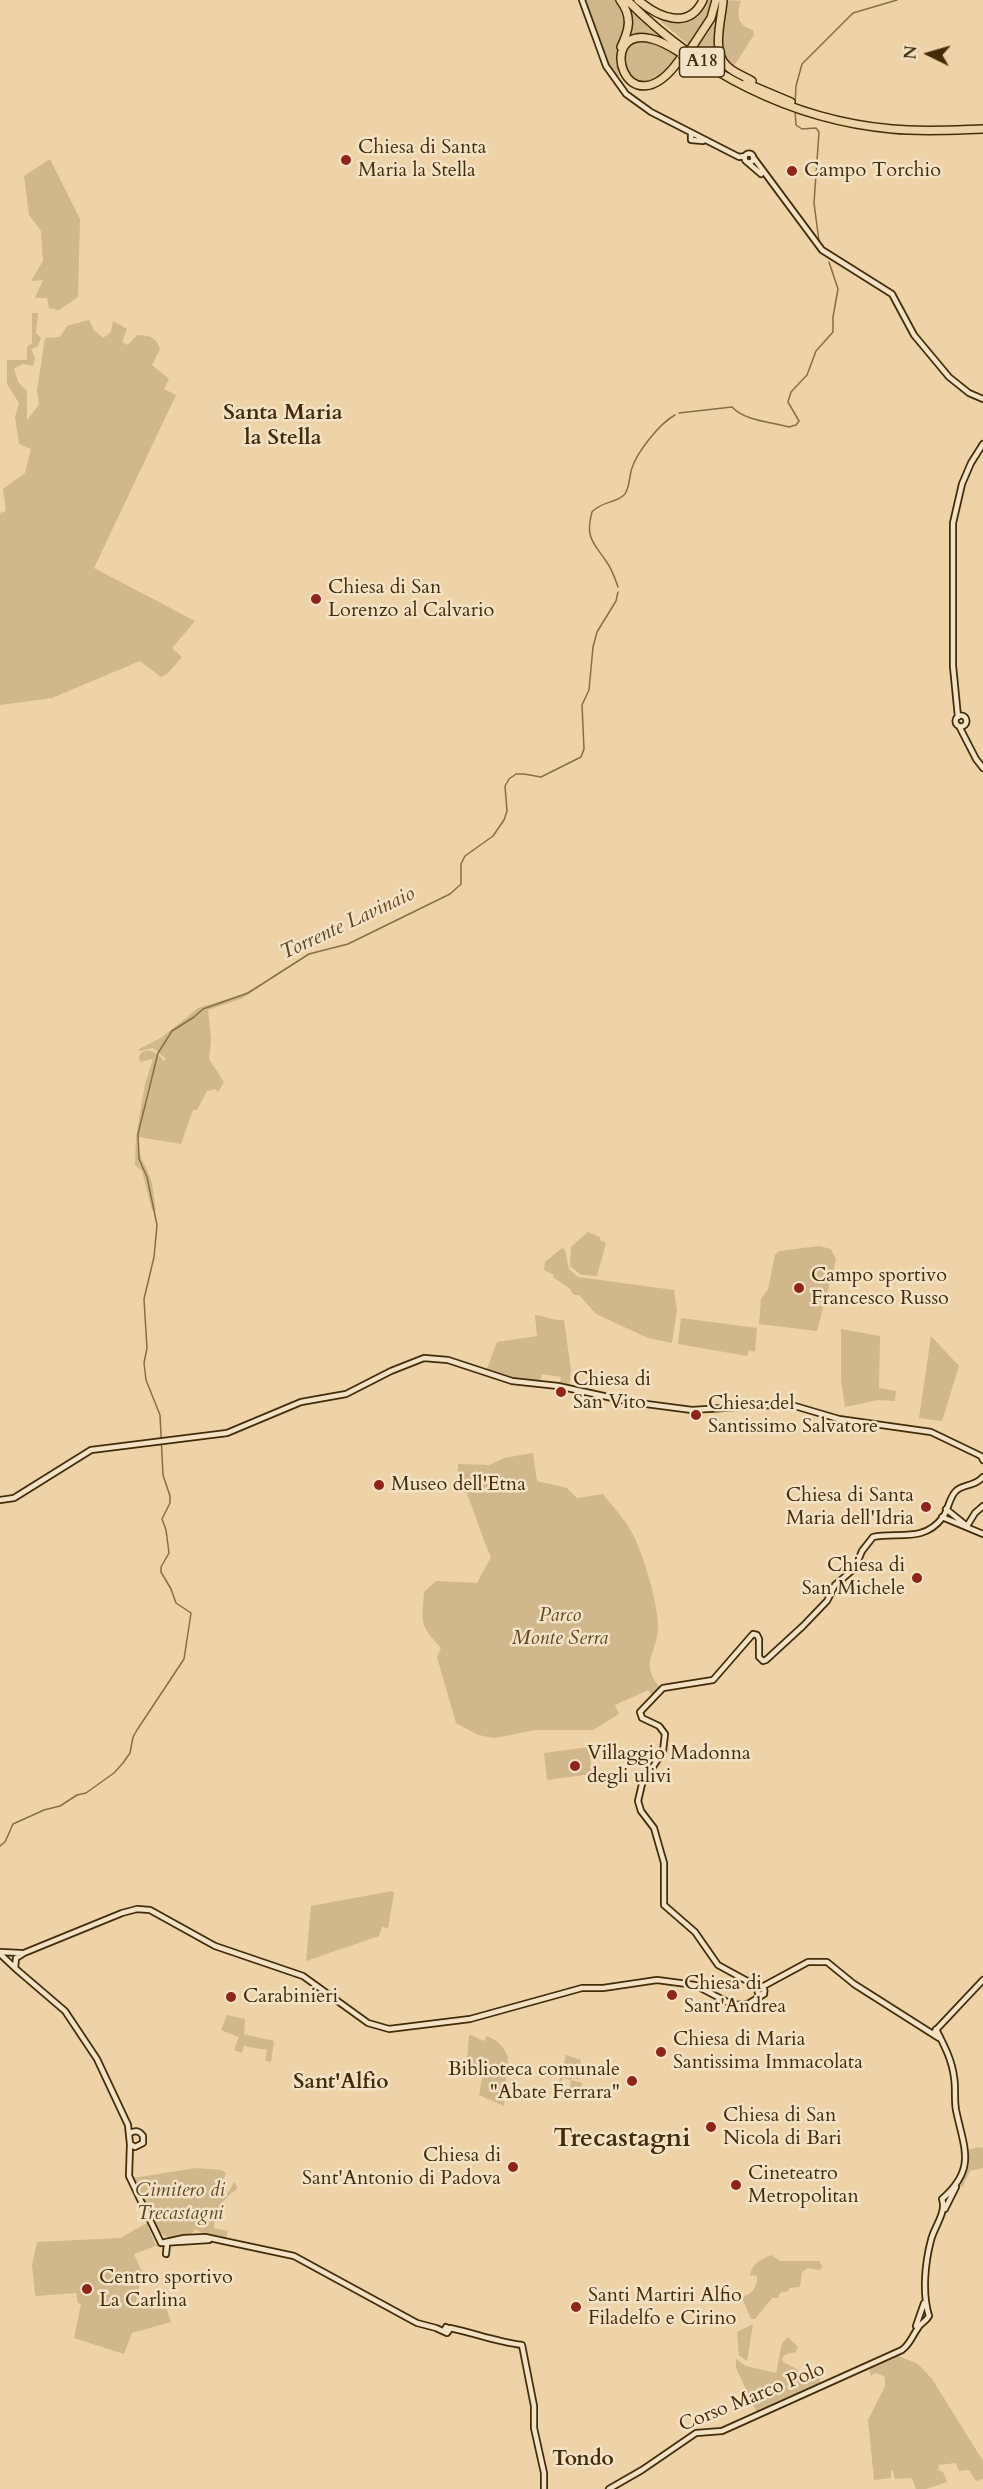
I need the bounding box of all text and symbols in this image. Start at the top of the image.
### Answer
north arrow [899,24,959,84]
text: N [900,45,923,60]
road number: A18 [680,47,724,77]
place label: Chiesa di Santa Maria la Stella [358,136,486,183]
marker: Chiesa di Santa Maria la Stella [339,153,353,167]
place label: Campo Torchio [804,159,941,183]
marker: Campo Torchio [785,164,799,178]
district label: Santa Maria la Stella [223,401,343,452]
place label: Chiesa di San Lorenzo al Calvario [328,576,494,623]
marker: Chiesa di San Lorenzo al Calvario [309,592,323,606]
water label: Torrente Lavinaio [277,882,419,966]
place label: Campo sportivo Francesco Russo [811,1264,949,1311]
marker: Campo sportivo Francesco Russo [792,1281,806,1295]
place label: Chiesa di San Vito [573,1368,651,1415]
marker: Chiesa di San Vito [554,1385,568,1399]
place label: Chiesa del Santissimo Salvatore [708,1392,878,1439]
marker: Chiesa del Santissimo Salvatore [689,1408,703,1422]
place label: Museo dell'Etna [391,1473,526,1497]
marker: Museo dell'Etna [372,1478,386,1492]
place label: Chiesa di Santa Maria dell'Idria [786,1484,914,1531]
marker: Chiesa di Santa Maria dell'Idria [919,1500,933,1514]
place label: Chiesa di San Michele [802,1554,905,1601]
marker: Chiesa di San Michele [910,1571,924,1585]
park label: Parco Monte Serra [512,1604,608,1651]
place label: Villaggio Madonna degli ulivi [587,1742,751,1789]
marker: Villaggio Madonna degli ulivi [568,1759,582,1773]
place label: Chiesa di Sant'Andrea [684,1972,786,2019]
place label: Carabinieri [243,1985,338,2009]
marker: Chiesa di Sant'Andrea [665,1988,679,2002]
marker: Carabinieri [224,1990,238,2004]
place label: Chiesa di Maria Santissima Immacolata [673,2028,863,2075]
marker: Chiesa di Maria Santissima Immacolata [654,2045,668,2059]
place label: Biblioteca comunale "Abate Ferrara" [448,2058,620,2105]
district label: Sant'Alfio [293,2070,389,2096]
marker: Biblioteca comunale "Abate Ferrara" [625,2074,639,2088]
place label: Chiesa di San Nicola di Bari [723,2104,842,2151]
marker: Chiesa di San Nicola di Bari [704,2120,718,2134]
district label: Trecastagni [553,2124,691,2156]
place label: Chiesa di Sant'Antonio di Padova [302,2144,501,2191]
marker: Chiesa di Sant'Antonio di Padova [506,2160,520,2174]
place label: Cineteatro Metropolitan [748,2162,859,2209]
marker: Cineteatro Metropolitan [729,2178,743,2192]
park label: Cimitero di Trecastagni [135,2179,225,2226]
place label: Centro sportivo La Carlina [99,2266,233,2313]
marker: Centro sportivo La Carlina [80,2282,94,2296]
place label: Santi Martiri Alfio Filadelfo e Cirino [588,2284,742,2331]
marker: Santi Martiri Alfio Filadelfo e Cirino [569,2300,583,2314]
street label: Corso Marco Polo [676,2358,828,2438]
district label: Tondo [552,2447,614,2473]

